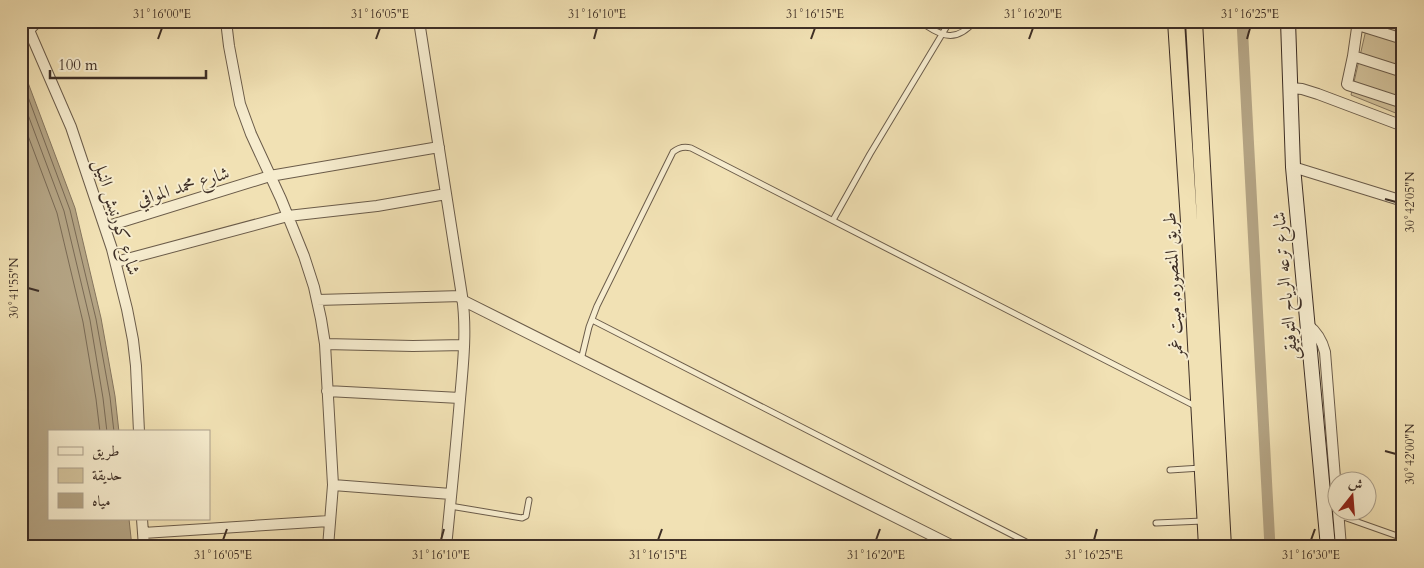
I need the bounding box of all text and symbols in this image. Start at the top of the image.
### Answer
text: 31°16'00"E [133,6,191,22]
text: 31°16'05"E [351,6,409,22]
text: 31°16'10"E [568,6,626,22]
text: 31°16'15"E [786,6,844,22]
text: 31°16'20"E [1004,6,1062,22]
text: 31°16'25"E [1221,6,1279,22]
scale bar [50,48,206,80]
text: 100 m [58,55,98,75]
street label: شارع كورنيش النيل [85,156,146,279]
street label: شارع محمد الموافي [134,161,233,214]
text: 30°42'05"N [1402,171,1418,232]
street label: شارع ترعه الرياح التوفيقى [1267,210,1307,361]
street label: طريق المنصوره, ميت غمر [1157,211,1190,360]
text: 30°41'55"N [6,257,22,318]
text: 30°42'00"N [1402,423,1418,484]
legend [48,430,210,520]
text: طريق [92,441,119,461]
text: حديقة [92,465,122,485]
north arrow [1326,470,1376,520]
text: ش [1346,473,1365,495]
text: مياه [92,491,110,511]
text: 31°16'05"E [194,547,252,563]
text: 31°16'10"E [412,547,470,563]
text: 31°16'15"E [629,547,687,563]
text: 31°16'20"E [847,547,905,563]
text: 31°16'25"E [1065,547,1123,563]
text: 31°16'30"E [1282,547,1340,563]

